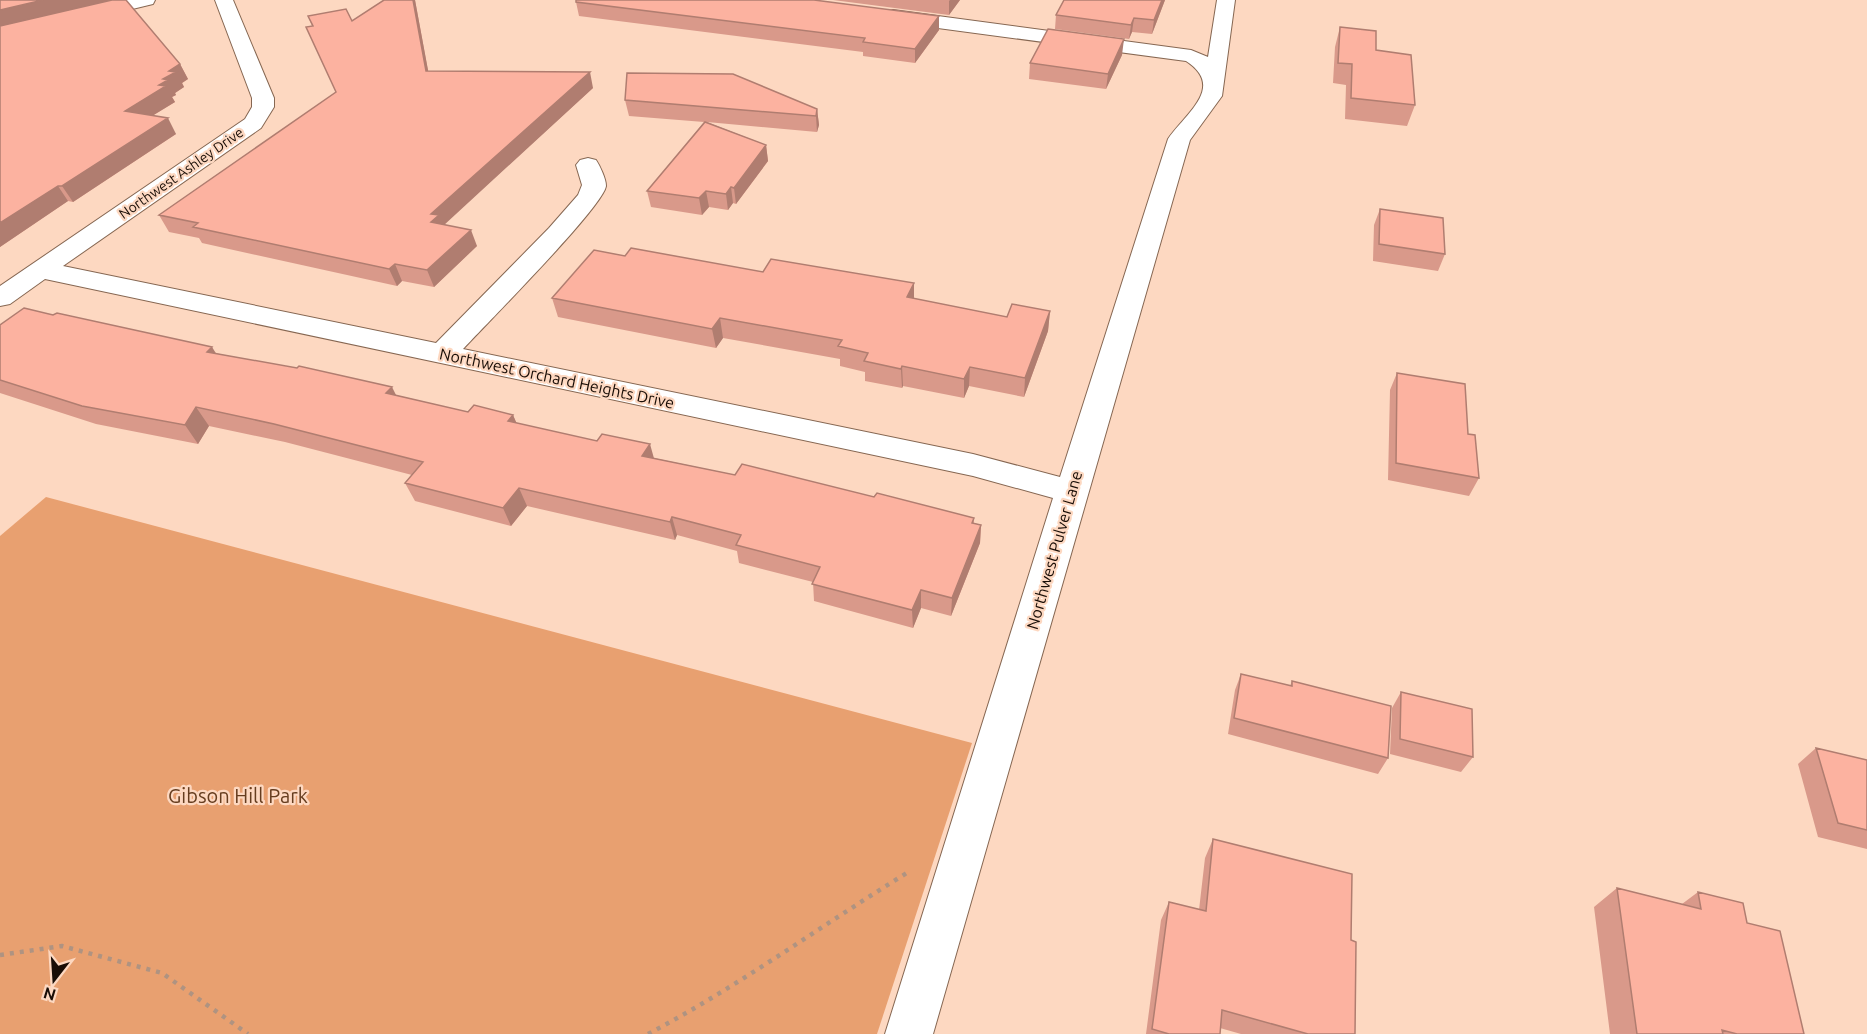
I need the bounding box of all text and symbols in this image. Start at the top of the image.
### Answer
street label: Northwest Ashley Drive [116,124,246,222]
street label: Northwest Orchard Heights Drive [438,344,676,412]
street label: Northwest Pulver Lane [1023,469,1085,631]
park label: Gibson Hill Park [168,784,308,807]
north arrow [24,950,84,1010]
text: N [41,984,58,1005]

